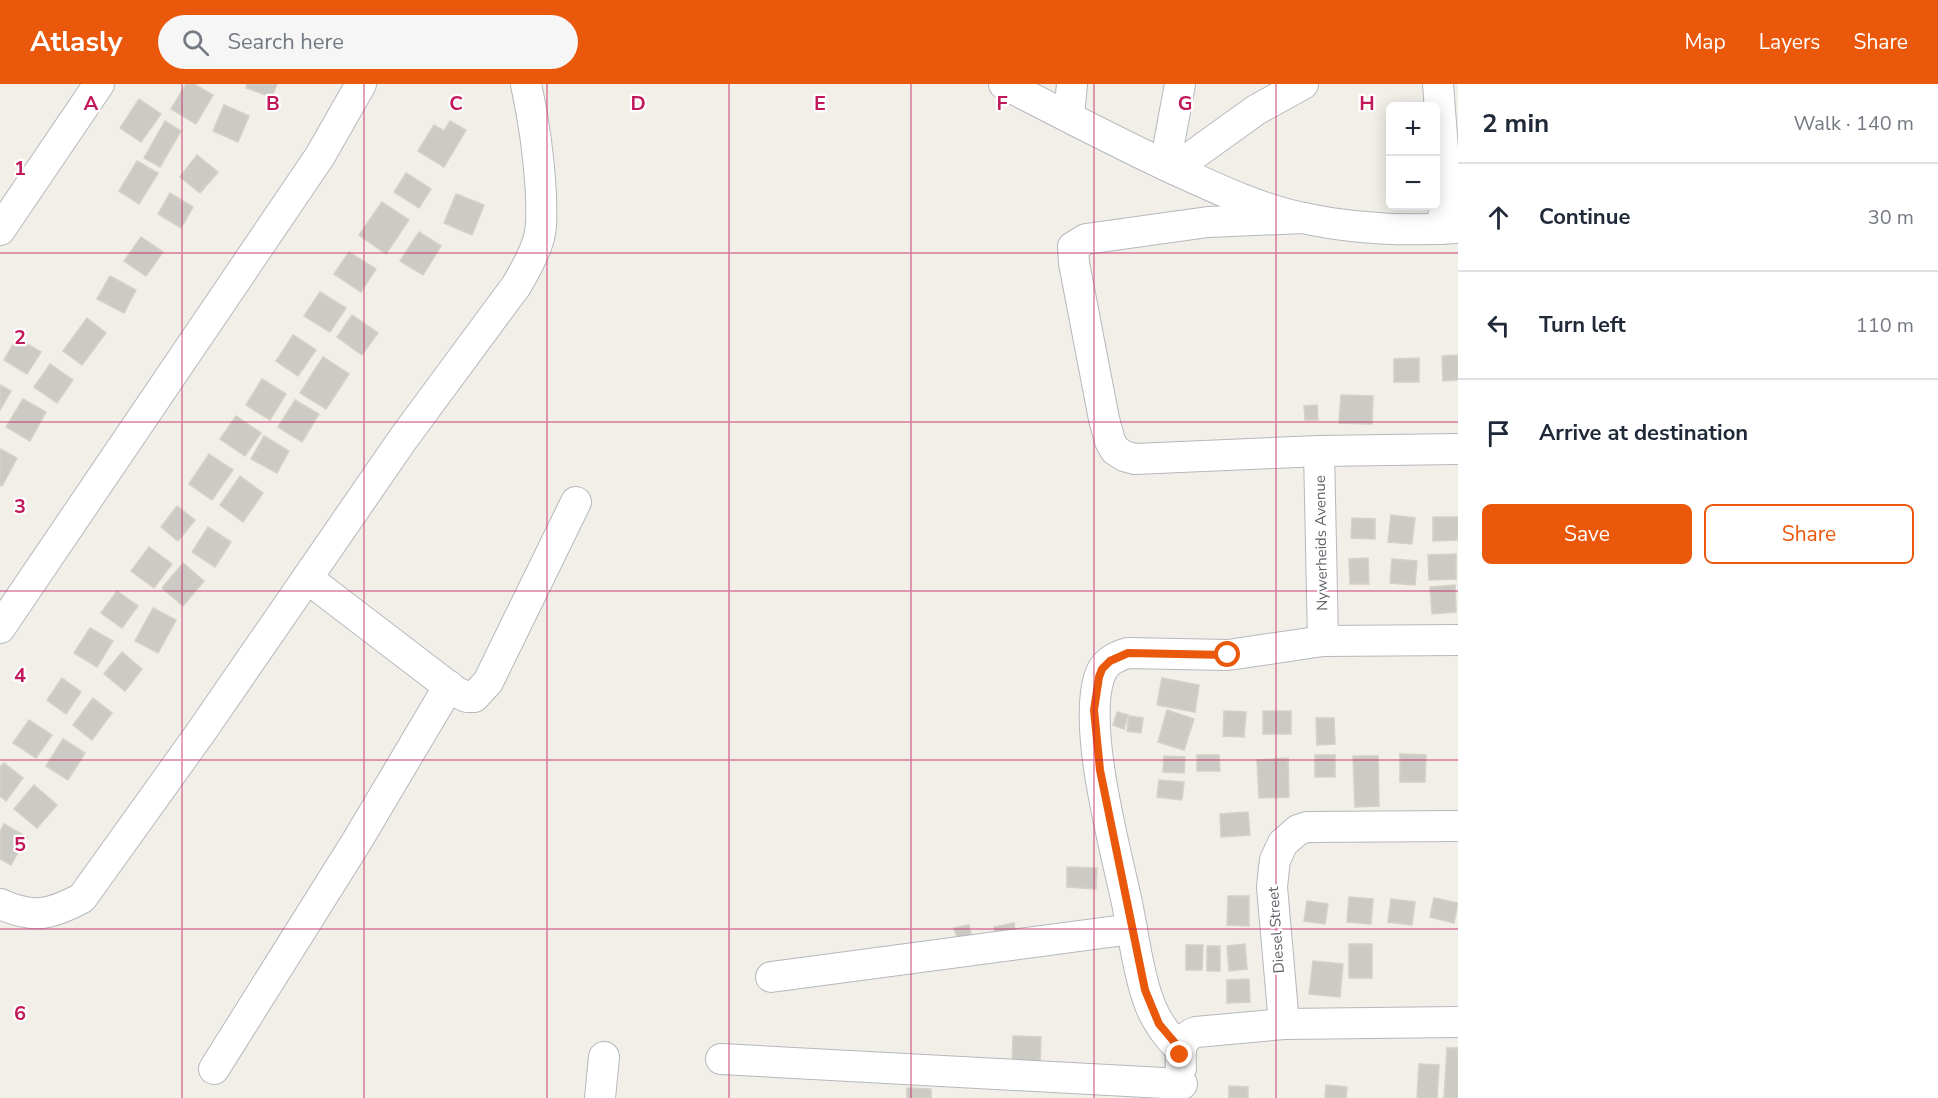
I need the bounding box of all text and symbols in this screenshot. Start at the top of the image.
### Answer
search box [158,15,578,69]
text: Atlasly [30,23,122,61]
icon: search [179,26,212,59]
text: Search here [227,27,344,57]
text: Map [1684,28,1726,56]
text: Layers [1759,28,1820,56]
text: Share [1853,28,1908,56]
text: A [84,90,99,117]
text: B [266,90,280,117]
text: C [449,90,463,117]
text: D [630,90,646,117]
text: E [814,90,826,117]
text: F [996,90,1008,117]
text: G [1178,90,1192,117]
text: H [1359,90,1375,117]
map controls [1386,102,1440,210]
button: + [1386,102,1440,156]
text: 2 min [1482,106,1549,141]
text: Walk · 140 m [1794,110,1914,137]
text: 1 [14,155,26,182]
button: − [1386,156,1440,210]
icon: ahead [1482,201,1515,234]
text: Continue [1539,202,1630,232]
text: 30 m [1868,204,1914,231]
icon: left [1482,309,1515,342]
text: Turn left [1539,310,1626,340]
text: 110 m [1856,312,1914,339]
text: 2 [14,324,26,351]
icon: arrive [1482,417,1515,450]
text: Arrive at destination [1539,418,1748,448]
street label: Nywerheids Avenue [1310,475,1332,611]
text: 3 [14,493,26,520]
button: Save [1482,504,1692,564]
button: Share [1704,504,1914,564]
route start [1214,641,1240,667]
text: 4 [14,662,26,689]
text: 5 [14,831,26,858]
street label: Diesel Street [1263,885,1289,974]
text: 6 [14,1000,26,1027]
route end [1166,1041,1192,1067]

